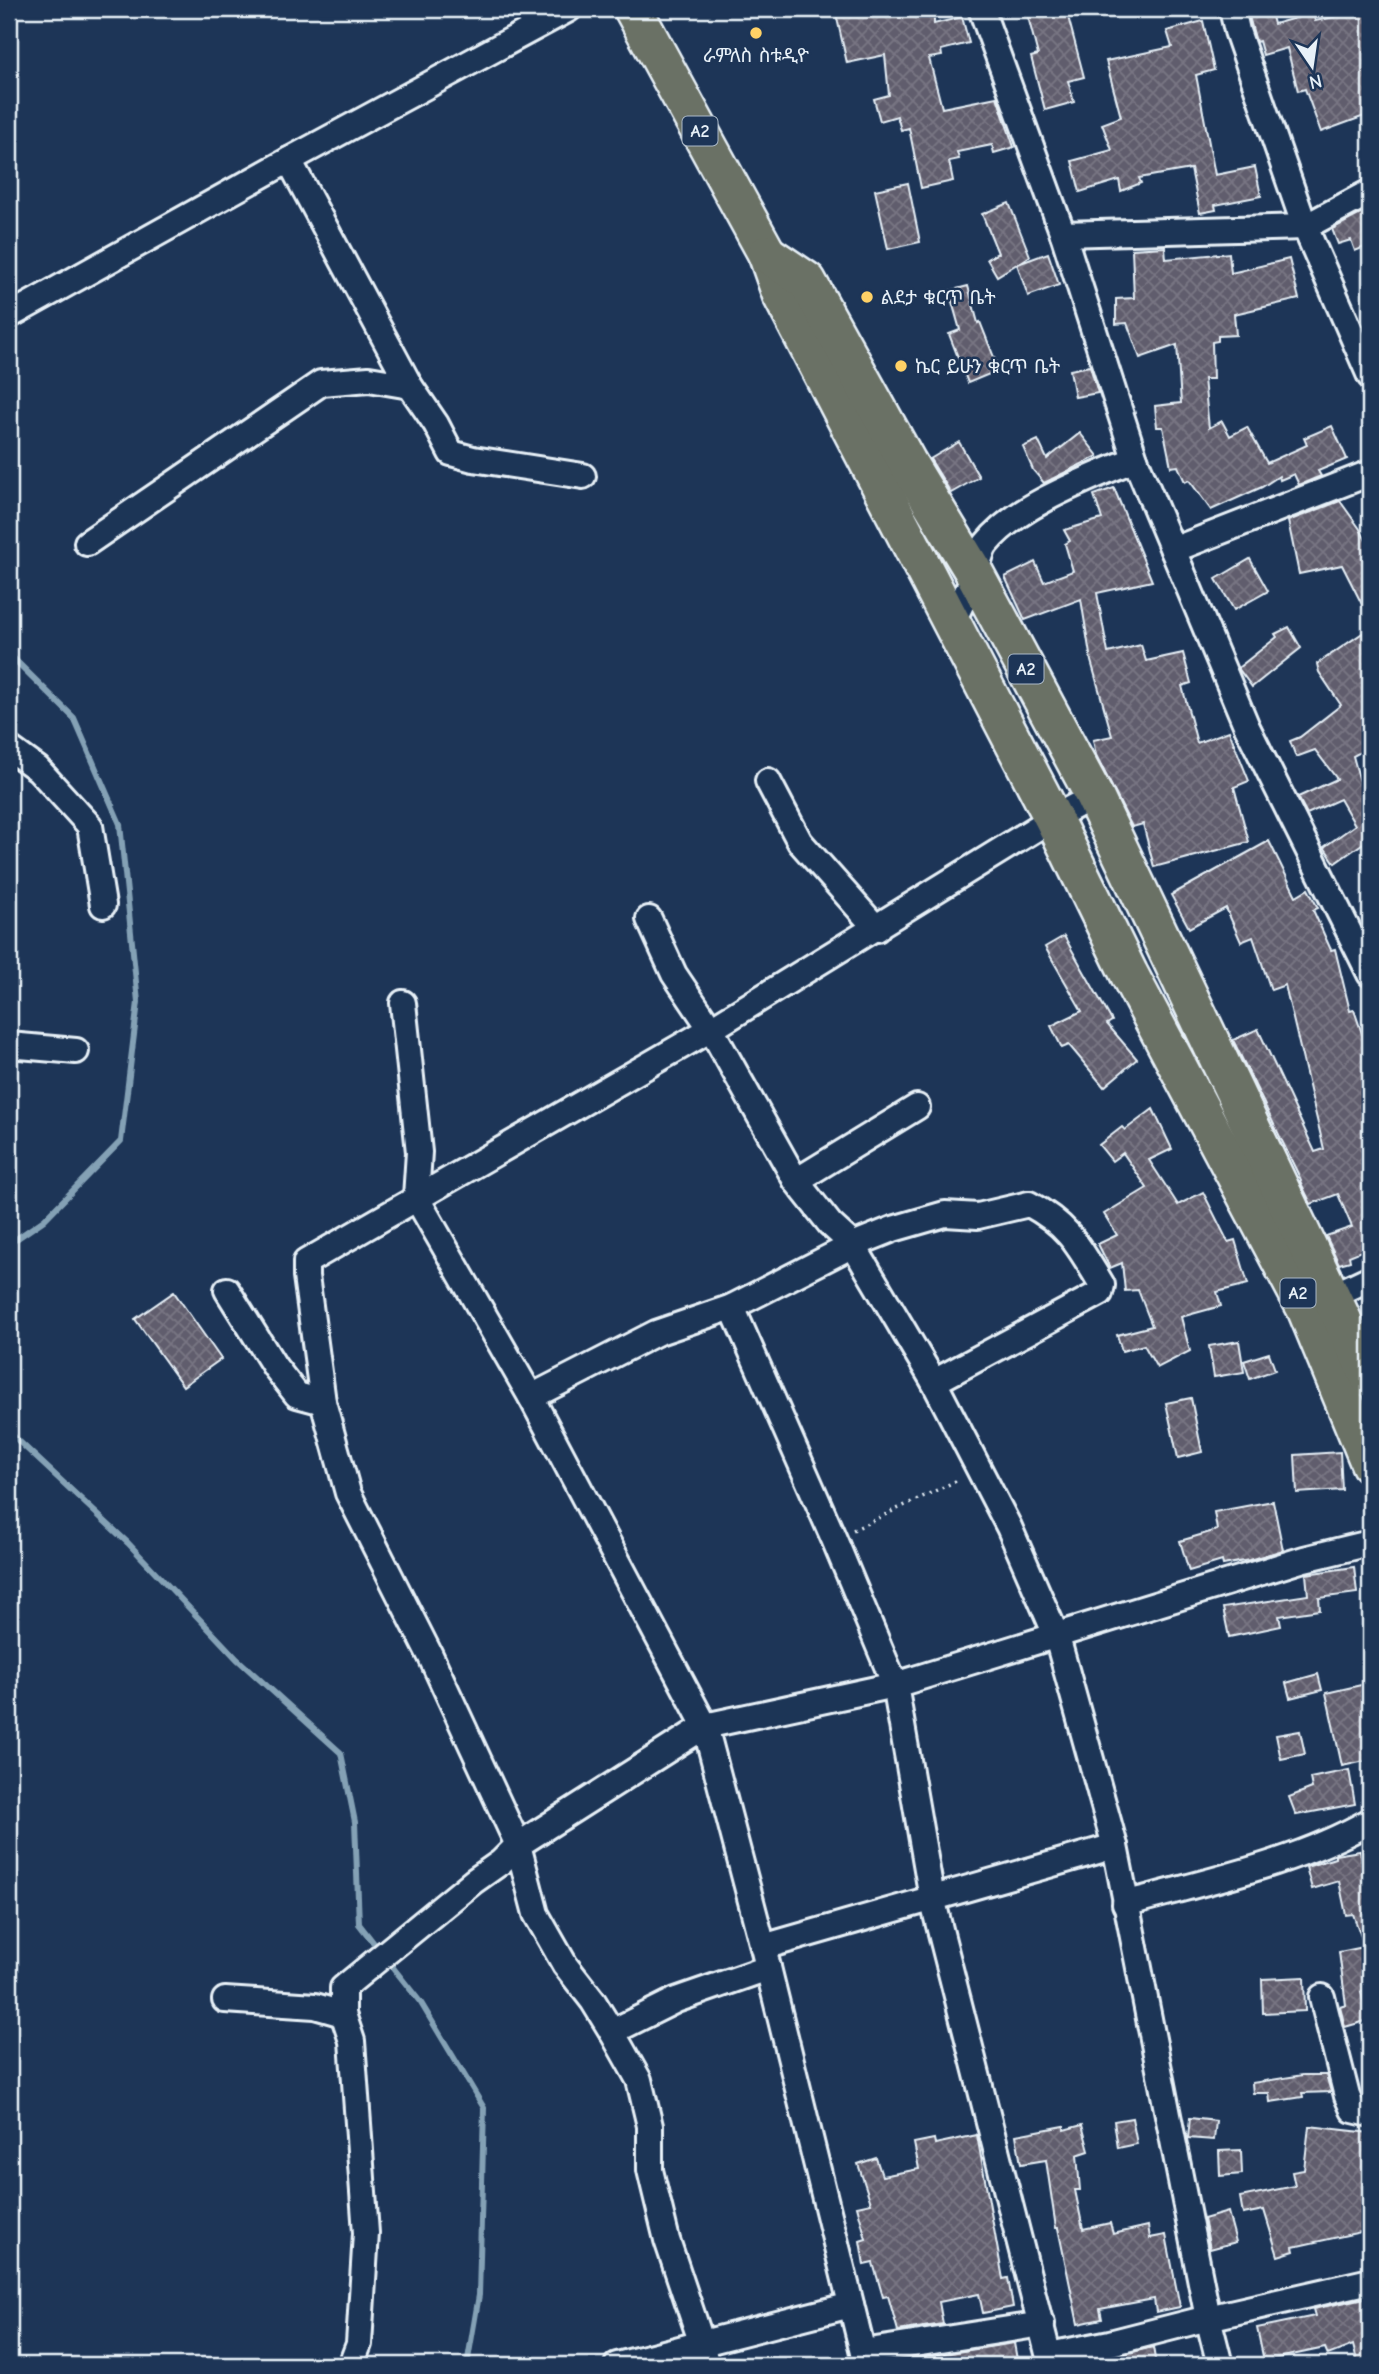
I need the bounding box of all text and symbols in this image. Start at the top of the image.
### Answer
marker: ራምለስ ስቱዲዮ [748,25,764,41]
north arrow [1278,32,1348,102]
place label: ራምለስ ስቱዲዮ [703,45,809,67]
text: N [1307,69,1324,94]
road number: A2 [682,116,718,146]
place label: ልደታ ቁርጥ ቤት [881,287,996,309]
marker: ልደታ ቁርጥ ቤት [859,289,875,305]
place label: ኬር ይሁን ቁርጥ ቤት [915,356,1061,378]
marker: ኬር ይሁን ቁርጥ ቤት [893,358,909,374]
road number: A2 [1009,654,1044,684]
road number: A2 [1280,1278,1316,1308]

